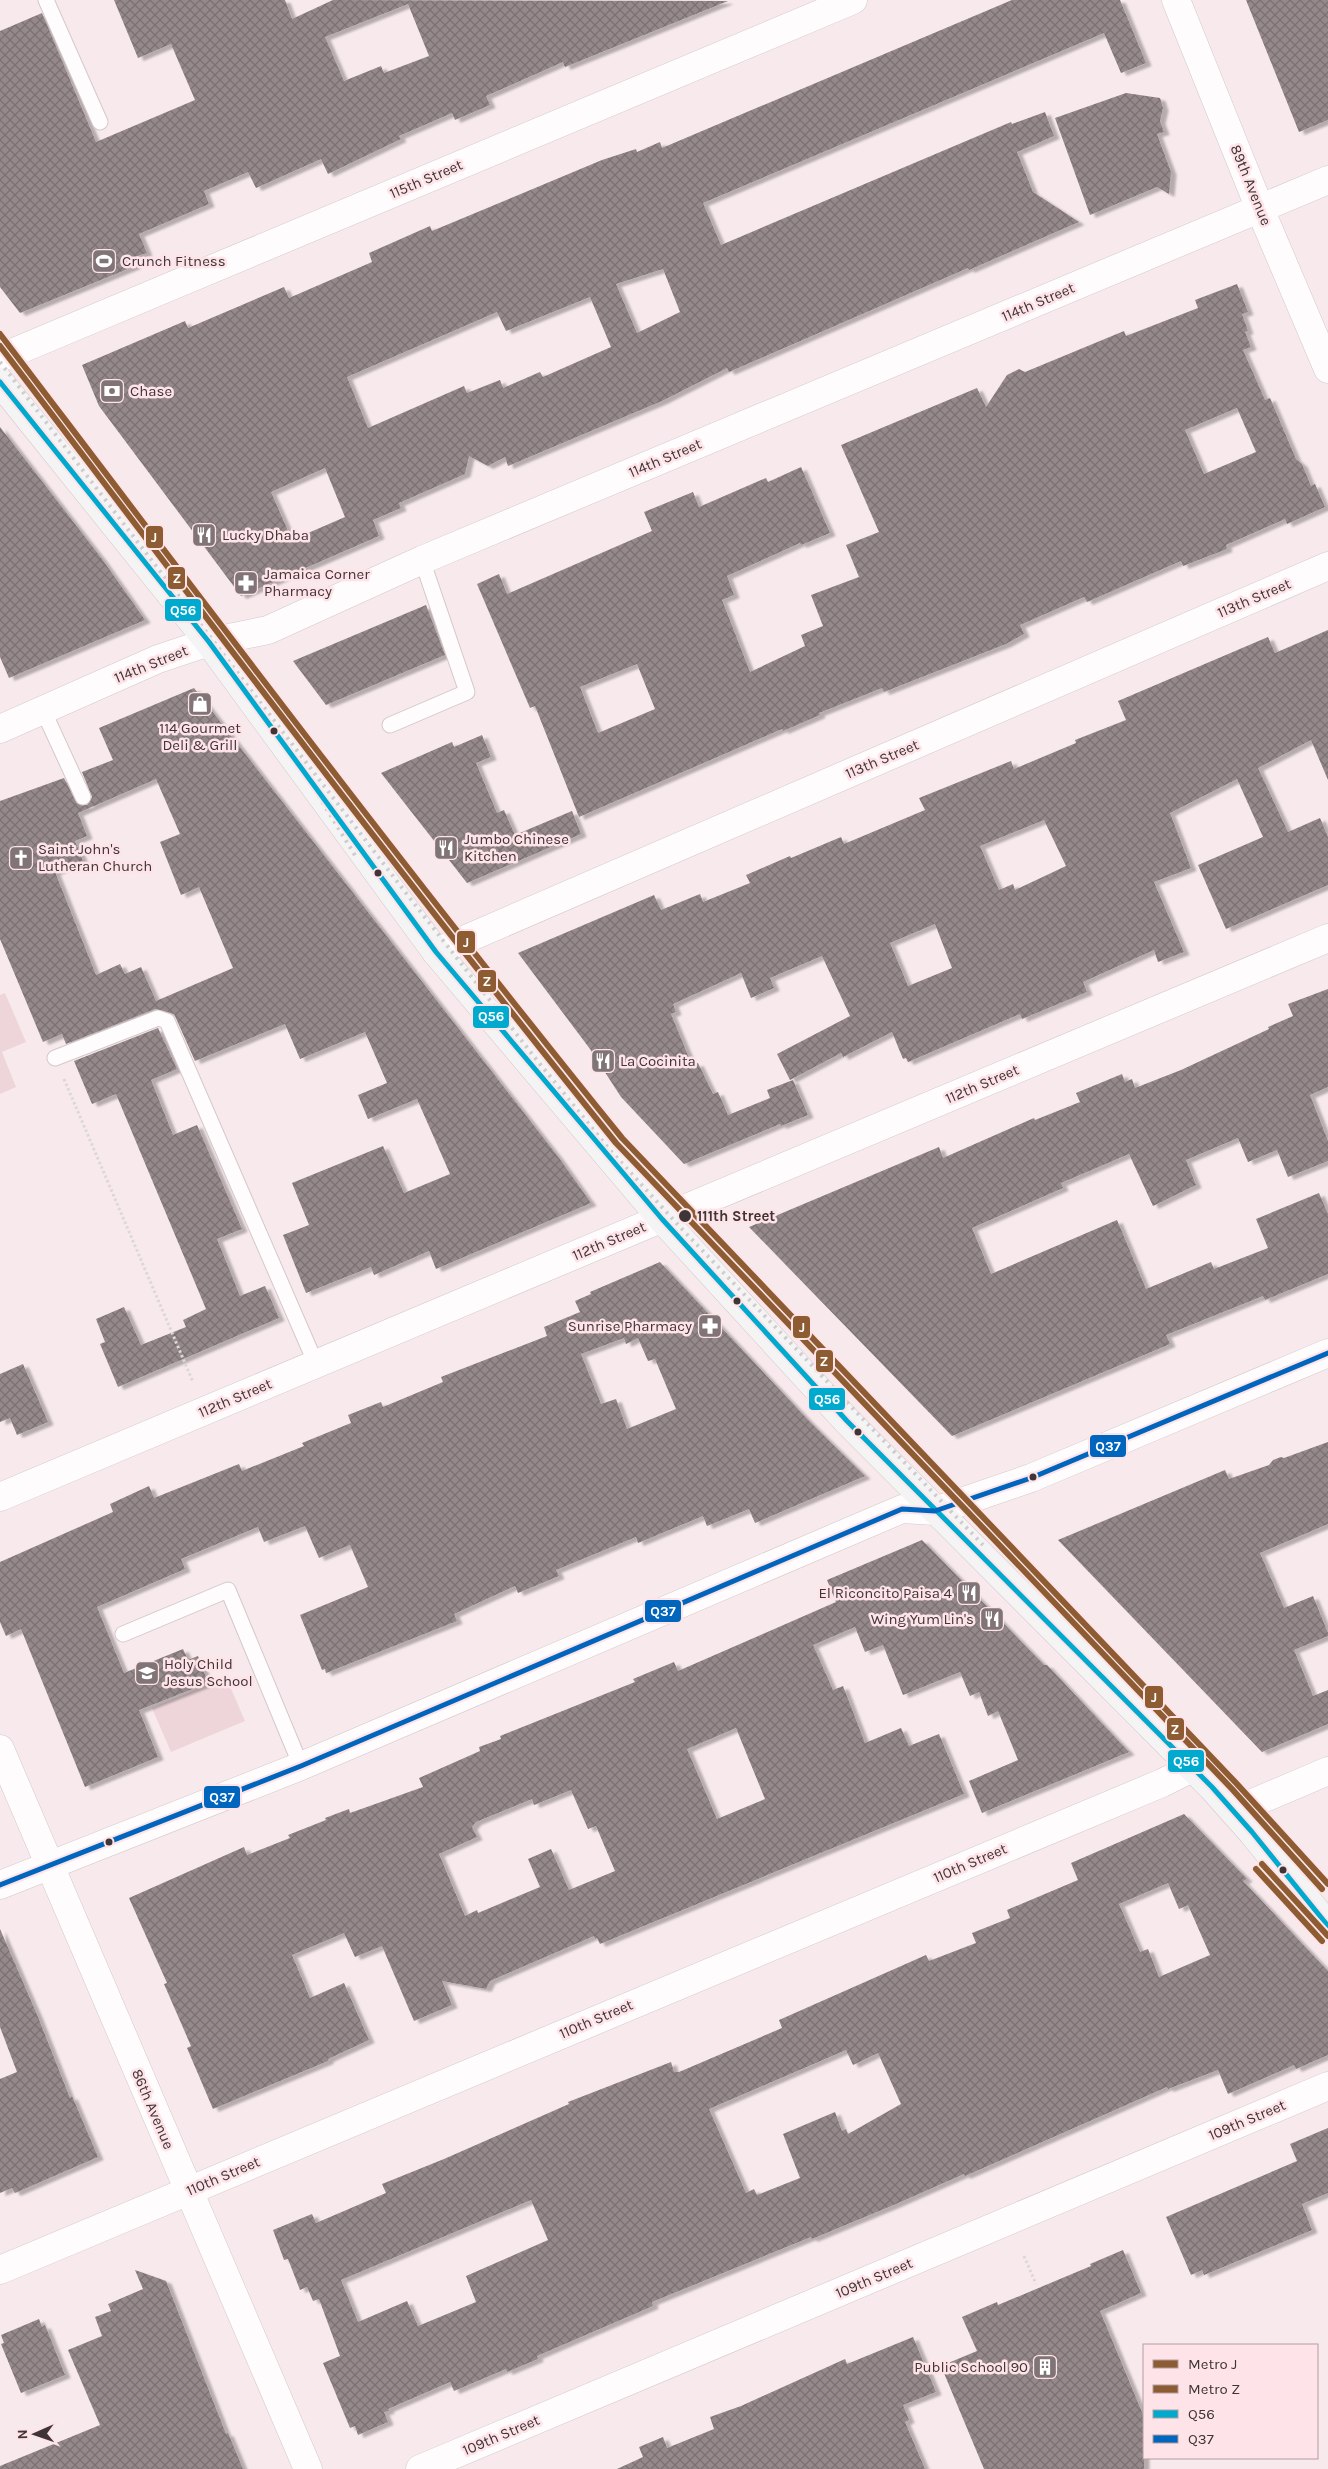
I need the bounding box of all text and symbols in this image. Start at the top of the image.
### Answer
street label: 89th Avenue [1227,142,1275,228]
street label: 115th Street [387,155,466,202]
sports icon: Crunch Fitness [91,248,117,274]
place label: Crunch Fitness [122,252,226,270]
street label: 114th Street [999,278,1078,325]
bank icon: Chase [99,378,125,404]
place label: Chase [130,382,172,400]
street label: 114th Street [626,434,705,481]
restaurant icon: Lucky Dhaba [191,522,217,548]
line badge: J [145,525,164,549]
place label: Lucky Dhaba [222,526,309,544]
text: J [151,529,157,546]
place label: Jamaica Corner Pharmacy [264,565,370,600]
line badge: Z [167,566,186,590]
text: Z [173,570,181,587]
pharmacy icon: Jamaica Corner Pharmacy [233,570,259,596]
street label: 113th Street [1214,574,1294,622]
line badge: Q56 [164,598,202,622]
text: Q56 [170,602,196,619]
street label: 114th Street [112,641,191,687]
shop icon: 114 Gourmet Deli & Grill [187,691,213,717]
place label: 114 Gourmet Deli & Grill [159,719,241,754]
unlabelled marker [269,726,279,736]
street label: 113th Street [842,735,922,783]
place label: Jumbo Chinese Kitchen [464,830,569,865]
restaurant icon: Jumbo Chinese Kitchen [433,835,459,861]
place label: Saint John's Lutheran Church [38,840,152,875]
church icon: Saint John's Lutheran Church [8,845,34,871]
unlabelled marker [373,868,383,878]
line badge: J [456,930,476,954]
text: J [463,934,469,951]
line badge: Z [477,969,497,993]
text: Z [483,973,491,990]
line badge: Q56 [472,1005,510,1029]
text: Q56 [478,1008,504,1025]
restaurant icon: La Cocinita [590,1048,616,1074]
place label: La Cocinita [620,1052,696,1070]
street label: 112th Street [943,1060,1022,1108]
place label: 111th Street [697,1207,775,1225]
marker: 111th Street [677,1208,693,1224]
street label: 112th Street [570,1217,649,1265]
unlabelled marker [732,1296,742,1306]
pharmacy icon: Sunrise Pharmacy [697,1313,723,1339]
line badge: J [792,1315,811,1339]
place label: Sunrise Pharmacy [568,1317,692,1335]
text: J [799,1319,805,1336]
line badge: Z [815,1349,834,1373]
text: Z [820,1353,828,1370]
street label: 112th Street [196,1374,275,1422]
line badge: Q56 [808,1387,846,1411]
text: Q56 [814,1391,840,1408]
unlabelled marker [853,1427,863,1437]
line badge: Q37 [1089,1434,1127,1458]
text: Q37 [1095,1438,1121,1455]
unlabelled marker [1028,1472,1038,1482]
restaurant icon: El Riconcito Paisa 4 [956,1580,982,1606]
place label: El Riconcito Paisa 4 [818,1584,953,1602]
line badge: Q37 [644,1599,682,1623]
text: Q37 [650,1603,676,1620]
restaurant icon: Wing Yum Lin's [979,1606,1005,1632]
place label: Wing Yum Lin's [871,1610,974,1628]
place label: Holy Child Jesus School [164,1655,253,1690]
school or university icon: Holy Child Jesus School [134,1660,160,1686]
line badge: J [1144,1685,1164,1709]
text: J [1151,1689,1157,1706]
line badge: Z [1166,1717,1185,1741]
text: Z [1171,1721,1179,1738]
line badge: Q56 [1167,1749,1205,1773]
text: Q56 [1173,1753,1199,1770]
line badge: Q37 [203,1785,241,1809]
text: Q37 [209,1789,235,1806]
unlabelled marker [104,1837,114,1847]
street label: 110th Street [930,1839,1010,1887]
unlabelled marker [1278,1865,1288,1875]
street label: 110th Street [556,1995,636,2043]
street label: 86th Avenue [128,2066,178,2152]
street label: 109th Street [1206,2096,1289,2144]
street label: 110th Street [183,2152,263,2200]
street label: 109th Street [833,2254,916,2302]
legend [1143,2344,1318,2459]
building icon: Public School 90 [1032,2354,1058,2380]
text: Metro J [1188,2355,1237,2373]
place label: Public School 90 [914,2358,1028,2376]
text: Metro Z [1188,2380,1240,2398]
text: Q56 [1188,2405,1215,2423]
north arrow [10,2409,60,2459]
street label: 109th Street [460,2411,543,2459]
text: N [14,2429,31,2440]
text: Q37 [1188,2430,1214,2448]

